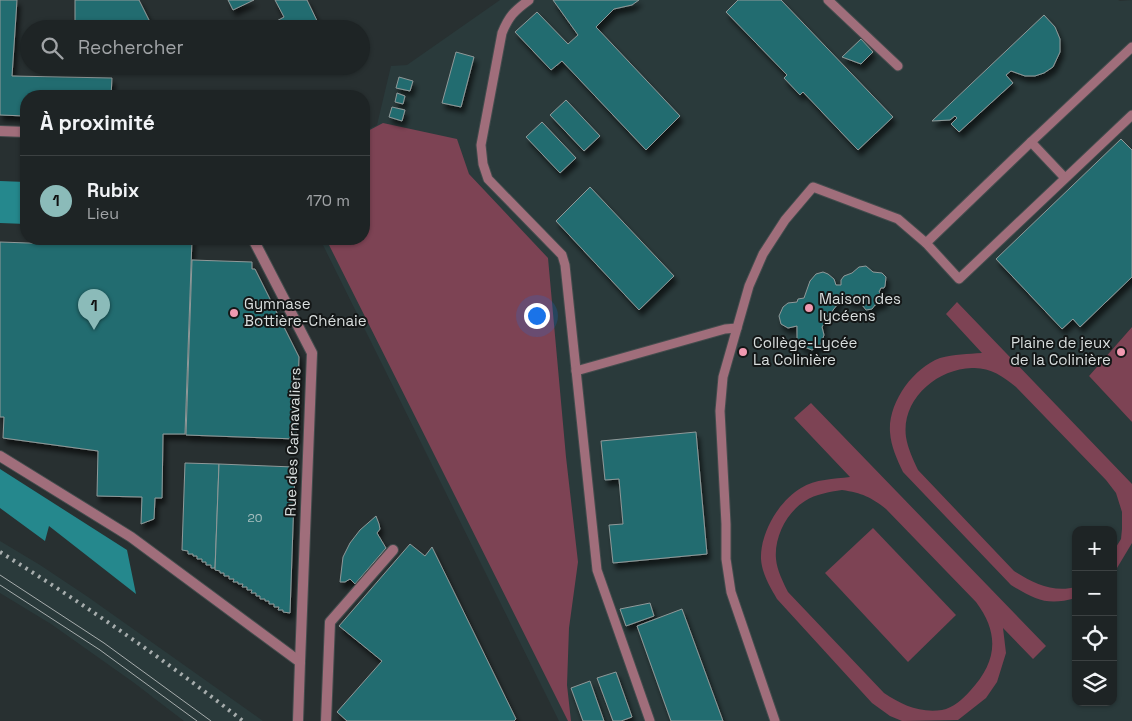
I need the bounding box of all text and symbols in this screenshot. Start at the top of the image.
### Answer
search box [20,20,370,75]
icon: search [38,34,66,62]
text: Rechercher [78,35,184,60]
text: À proximité [40,109,155,136]
text: Rubix [87,178,139,203]
text: 1 [52,190,60,211]
text: 170 m [306,190,350,211]
text: Lieu [87,203,119,224]
pin: 1 [78,289,110,330]
place label: Maison des lycéens [819,289,901,325]
place label: Gymnase Bottière-Chénaie [244,294,367,330]
marker: Maison des lycéens [803,302,815,314]
your location [524,303,550,329]
marker: Gymnase Bottière-Chénaie [228,307,240,319]
place label: Collège-Lycée La Colinière [753,333,858,369]
place label: Plaine de jeux de la Colinière [1010,333,1111,369]
marker: Collège-Lycée La Colinière [737,346,749,358]
marker: Plaine de jeux de la Colinière [1115,346,1127,358]
street label: Rue des Carnavaliers [280,367,305,517]
house number: 20 [248,510,262,526]
map controls [1072,526,1117,706]
button: + [1072,526,1117,571]
button: − [1072,571,1117,616]
button: locate [1072,616,1117,661]
button: layers [1072,661,1117,706]

